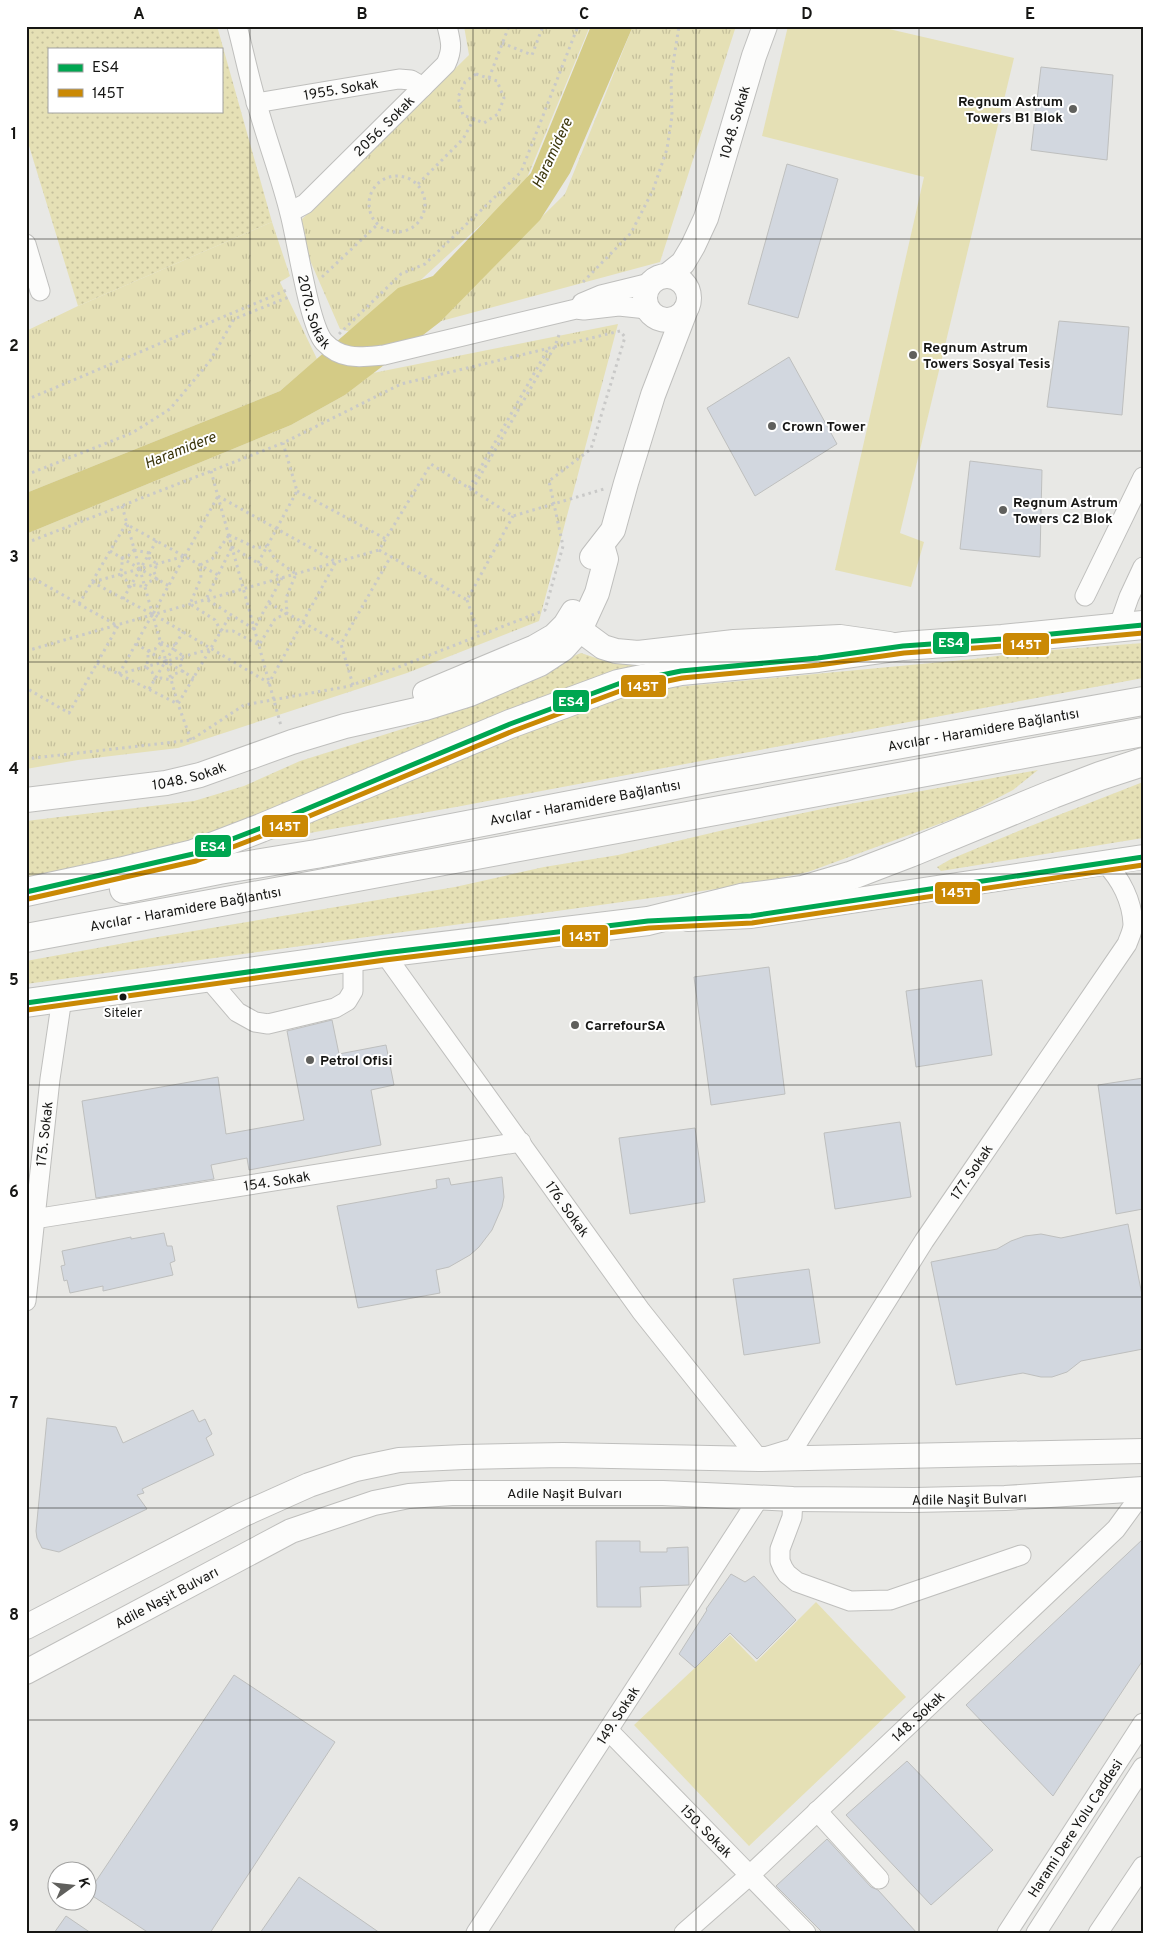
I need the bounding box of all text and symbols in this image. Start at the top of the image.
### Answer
text: A [133,5,145,25]
text: B [356,5,368,25]
text: C [579,5,589,25]
text: D [801,5,813,25]
text: E [1025,5,1035,25]
legend [48,48,222,112]
text: ES4 [92,59,119,78]
street label: 1955. Sokak [303,76,380,105]
street label: 1048. Sokak [717,84,755,161]
text: 145T [92,85,124,104]
street label: 2056. Sokak [351,93,419,161]
place label: Regnum Astrum Towers B1 Blok [958,94,1063,127]
marker: Regnum Astrum Towers B1 Blok [1067,103,1079,115]
water label: Haramidere [529,115,578,192]
text: 1 [11,125,17,145]
street label: 2070. Sokak [293,273,333,354]
text: 2 [9,337,19,357]
place label: Regnum Astrum Towers Sosyal Tesis [923,340,1051,373]
marker: Regnum Astrum Towers Sosyal Tesis [907,349,919,361]
place label: Crown Tower [782,419,866,436]
marker: Crown Tower [766,420,778,432]
water label: Haramidere [142,428,219,474]
place label: Regnum Astrum Towers C2 Blok [1013,495,1118,528]
marker: Regnum Astrum Towers C2 Blok [997,504,1009,516]
text: 3 [9,548,19,568]
line badge: ES4 [932,631,970,655]
line badge: 145T [1002,632,1050,656]
text: ES4 [938,635,964,652]
text: 145T [1010,637,1042,654]
line badge: 145T [620,674,667,698]
text: 145T [627,679,659,696]
line badge: ES4 [552,689,590,713]
text: ES4 [558,694,584,711]
street label: Avcılar - Haramidere Bağlantısı [886,706,1081,756]
street label: 1048. Sokak [151,759,229,795]
text: 4 [9,760,19,780]
street label: Avcılar - Haramidere Bağlantısı [488,777,682,830]
line badge: 145T [261,814,309,838]
text: 145T [269,819,301,836]
line badge: ES4 [194,834,232,858]
text: ES4 [200,839,226,856]
line badge: 145T [934,881,981,905]
street label: Avcılar - Haramidere Bağlantısı [89,884,283,936]
text: 145T [941,885,973,902]
line badge: 145T [561,924,609,948]
text: 145T [569,929,601,946]
text: 5 [9,971,19,991]
marker: Siteler [118,992,128,1002]
place label: Siteler [104,1006,142,1022]
place label: CarrefourSA [585,1018,665,1035]
marker: CarrefourSA [569,1019,581,1031]
place label: Petrol Ofisi [320,1053,392,1070]
marker: Petrol Ofisi [304,1054,316,1066]
street label: 175. Sokak [34,1101,58,1168]
street label: 177. Sokak [948,1142,997,1203]
street label: 154. Sokak [243,1168,312,1196]
street label: 176. Sokak [541,1179,592,1241]
text: 6 [9,1183,19,1203]
text: 7 [10,1394,18,1414]
street label: Adile Naşit Bulvarı [507,1486,622,1503]
street label: Adile Naşit Bulvarı [912,1490,1027,1510]
street label: Adile Naşit Bulvarı [112,1564,222,1633]
text: 8 [9,1606,19,1626]
street label: 149. Sokak [594,1684,644,1748]
street label: 148. Sokak [889,1688,949,1746]
street label: Harami Dere Yolu Caddesi [1025,1757,1127,1901]
street label: 150. Sokak [676,1802,735,1862]
text: 9 [9,1817,19,1837]
north arrow [48,1862,98,1912]
text: K [74,1876,93,1890]

